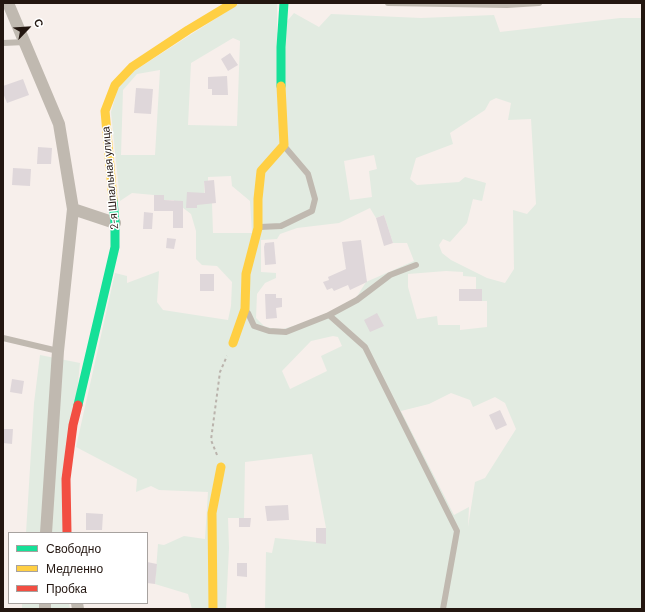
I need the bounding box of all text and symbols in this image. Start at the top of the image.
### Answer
north arrow [8,8,48,48]
text: С [32,16,47,29]
street label: 2-я Шпальная улица [99,126,121,230]
legend [8,532,148,604]
text: Свободно [46,541,101,555]
text: Медленно [46,561,103,575]
text: Пробка [46,581,87,595]

